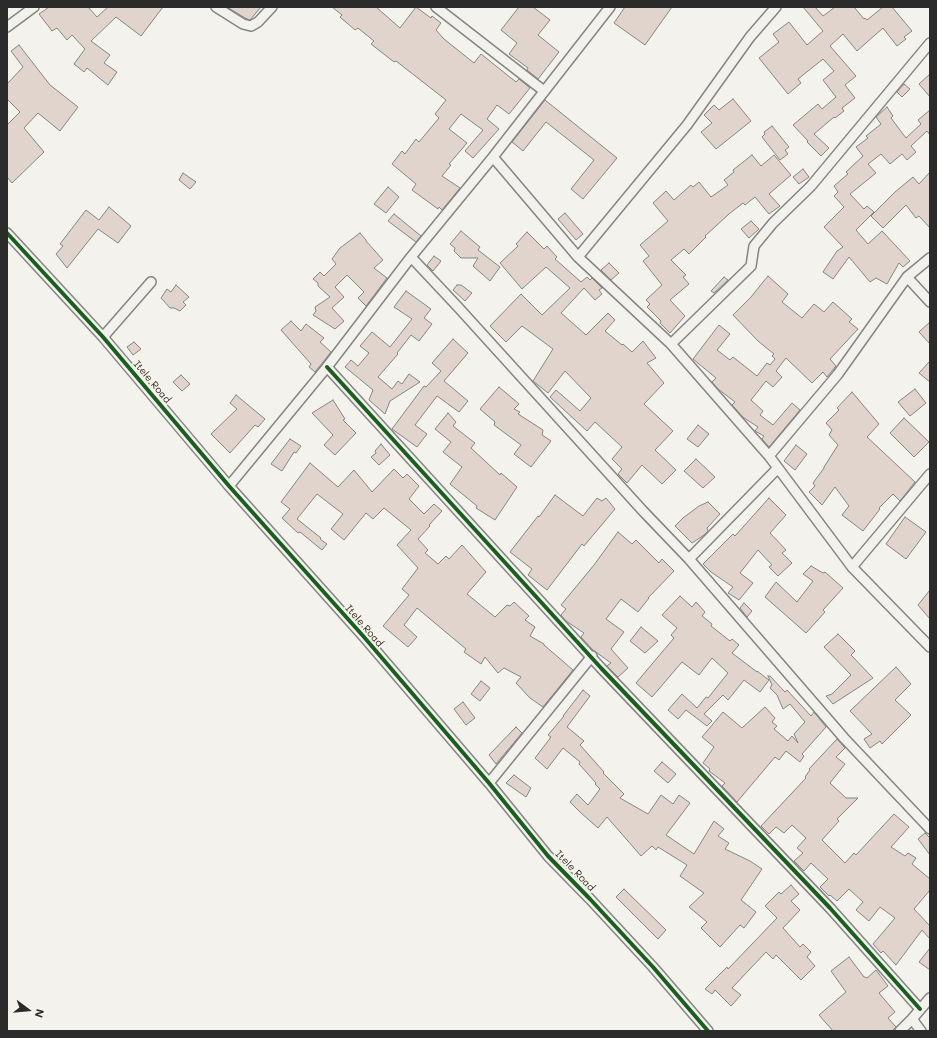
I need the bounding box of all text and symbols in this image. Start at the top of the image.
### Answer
street label: Itele Road [131,358,173,406]
street label: Itele Road [342,603,386,649]
street label: Itele Road [553,848,597,894]
north arrow [8,990,48,1030]
text: N [32,1007,48,1020]

